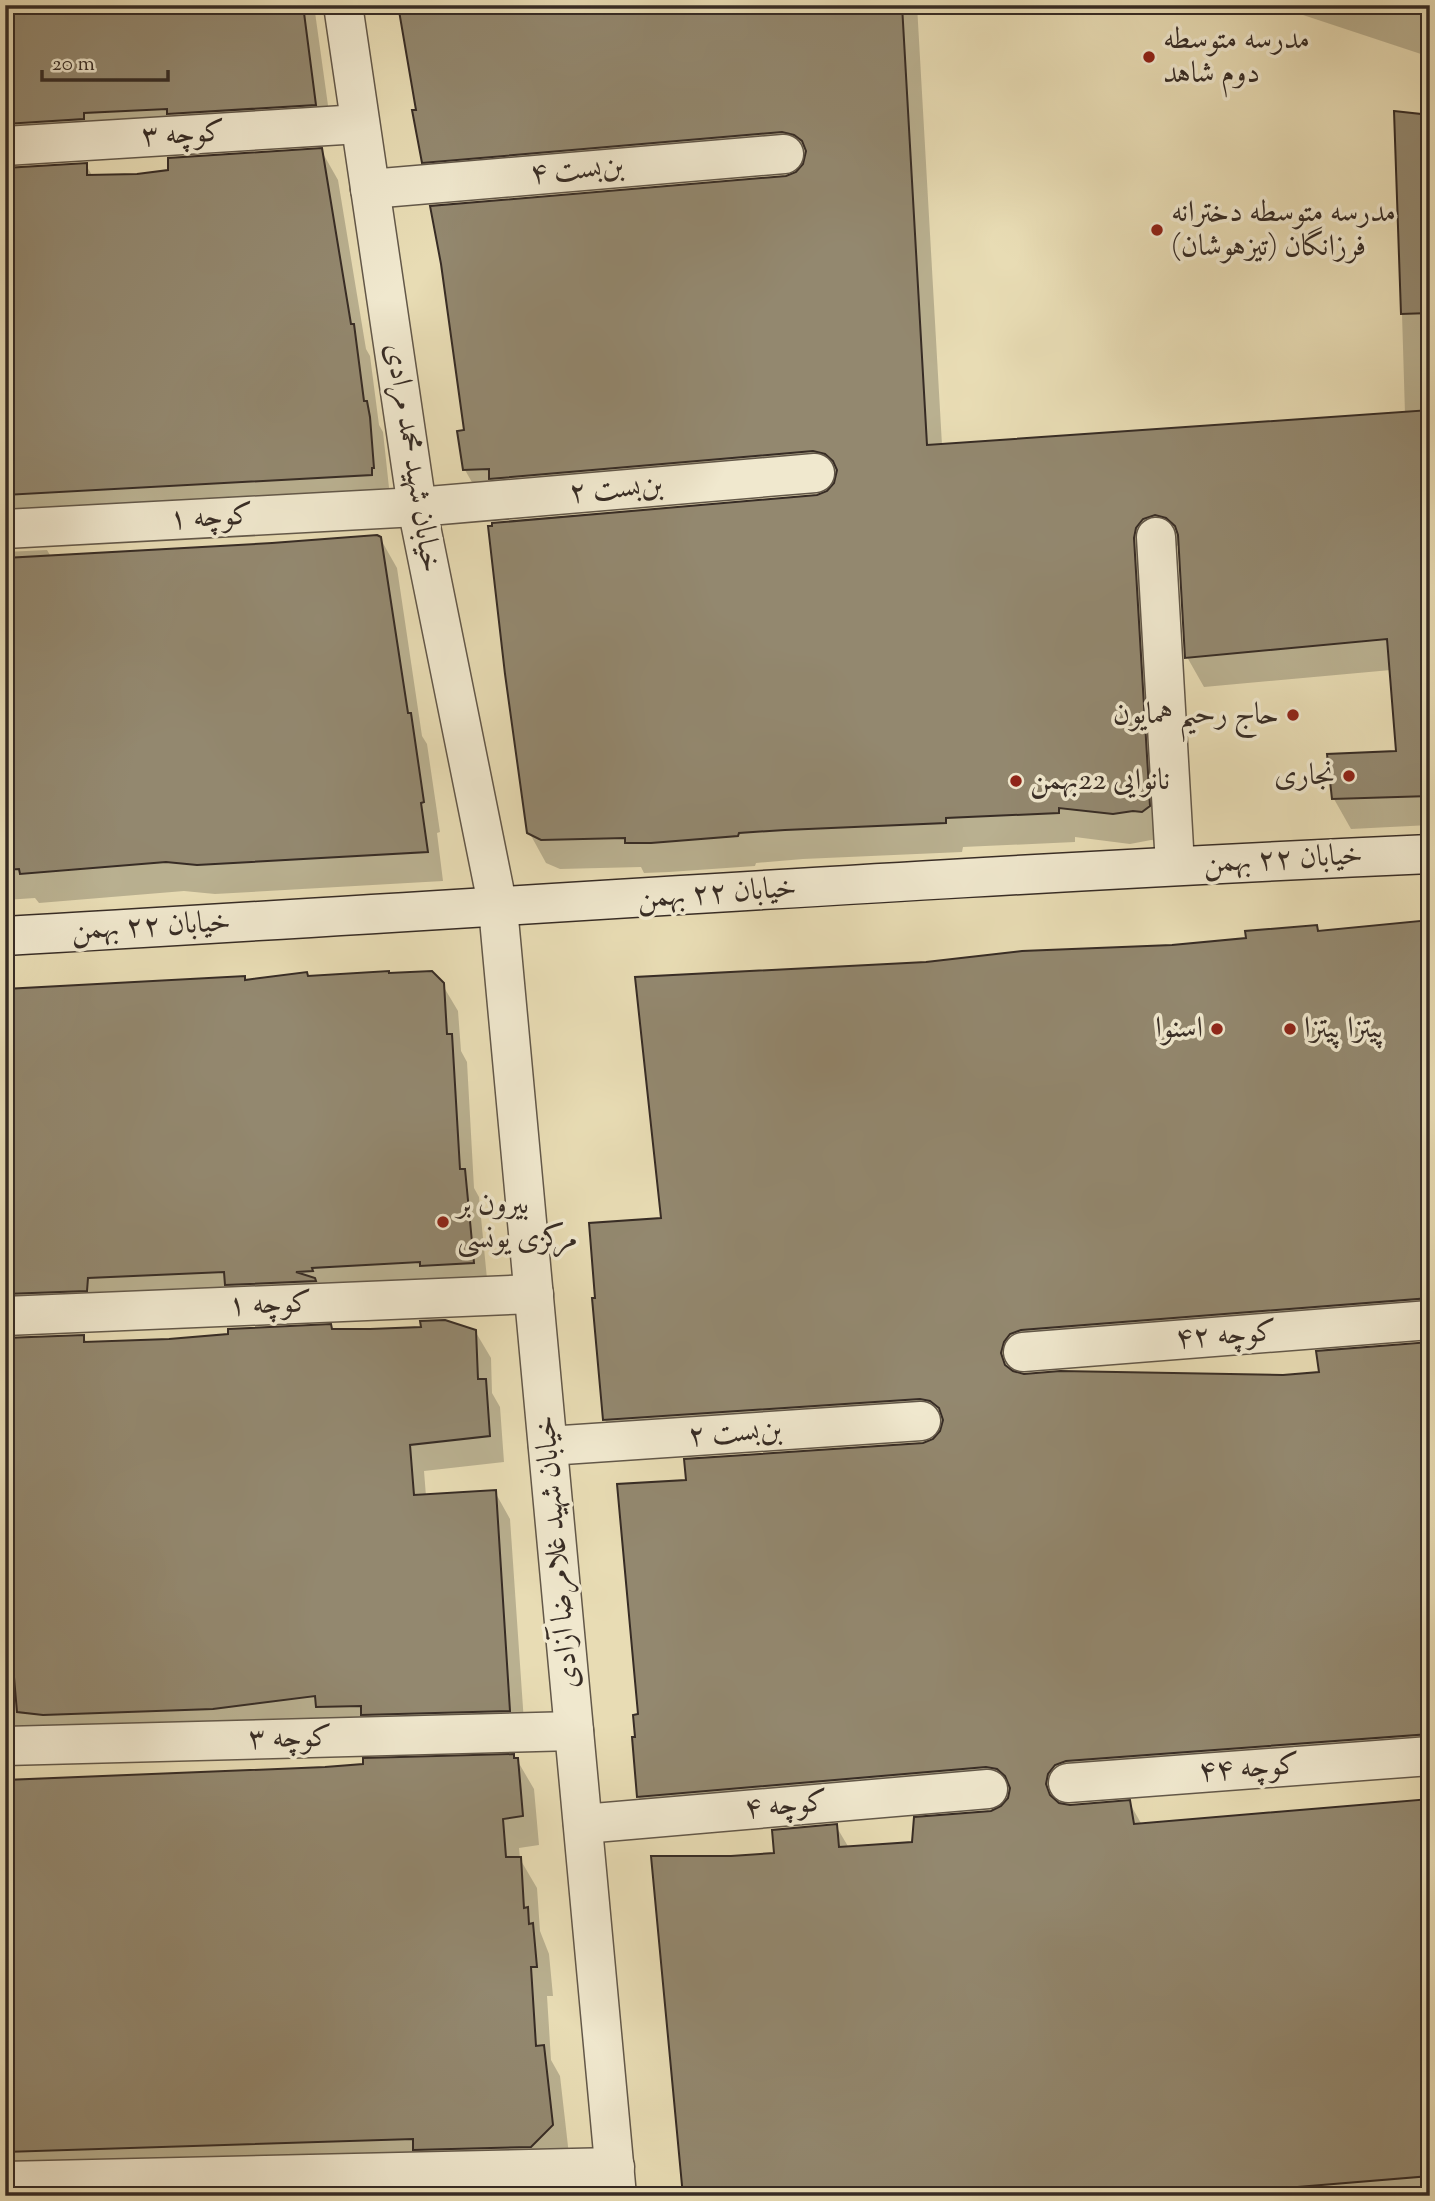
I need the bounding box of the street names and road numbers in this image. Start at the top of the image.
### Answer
street label: کوچه ۳ [140,111,226,159]
street label: بن‌بست ۴ [528,145,626,197]
street label: خیابان شهید محمد مرادی [373,340,451,576]
street label: بن‌بست ۲ [567,464,665,516]
street label: کوچه ۱ [168,494,254,542]
street label: خیابان ۲۲ بهمن [1202,834,1364,886]
street label: خیابان ۲۲ بهمن [636,867,798,921]
street label: خیابان ۲۲ بهمن [70,901,232,953]
street label: کوچه ۱ [227,1282,313,1328]
street label: کوچه ۴۲ [1174,1311,1278,1361]
street label: بن‌بست ۲ [687,1409,784,1459]
street label: خیابان شهید غلامرضا آزادی [525,1413,591,1691]
street label: کوچه ۳ [248,1717,332,1761]
street label: کوچه ۴۴ [1197,1744,1301,1794]
street label: کوچه ۴ [742,1781,830,1831]

